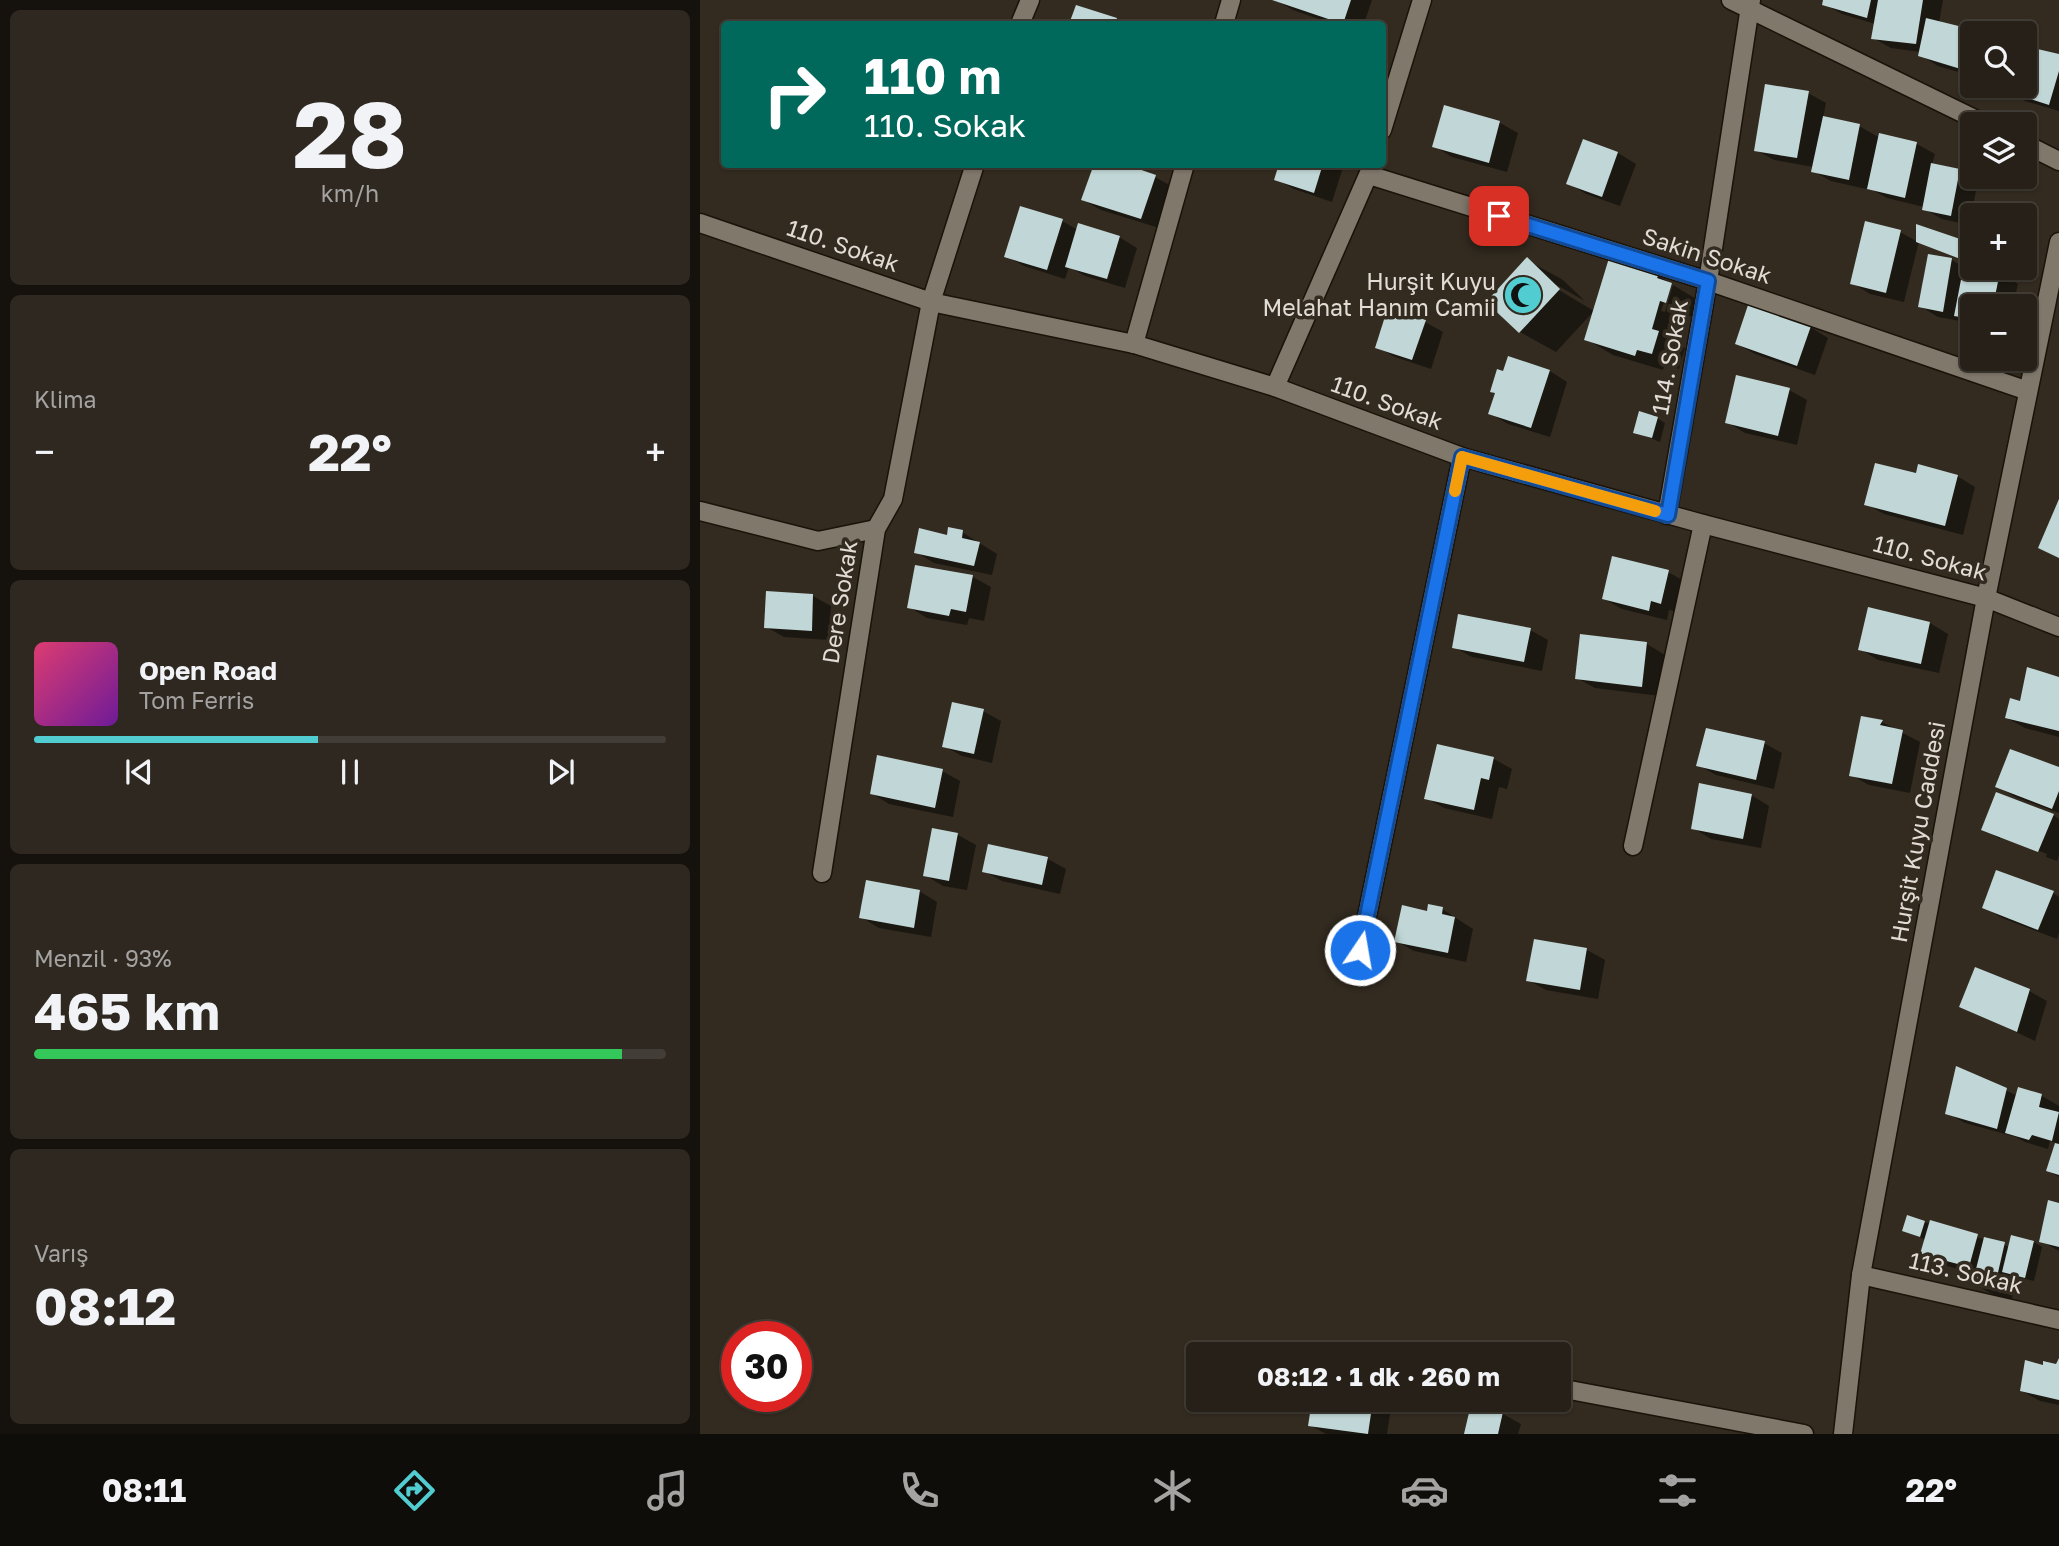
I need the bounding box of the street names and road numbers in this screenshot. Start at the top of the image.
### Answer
street label: 110. Sokak [784,213,903,277]
street label: Sakin Sokak [1639,221,1775,289]
street label: 114. Sokak [1645,297,1693,417]
street label: 110. Sokak [1328,369,1447,435]
street label: 110. Sokak [1870,528,1990,586]
street label: Dere Sokak [815,538,863,666]
street label: Hurşit Kuyu Caddesi [1884,719,1950,945]
street label: 113. Sokak [1907,1245,2026,1299]

